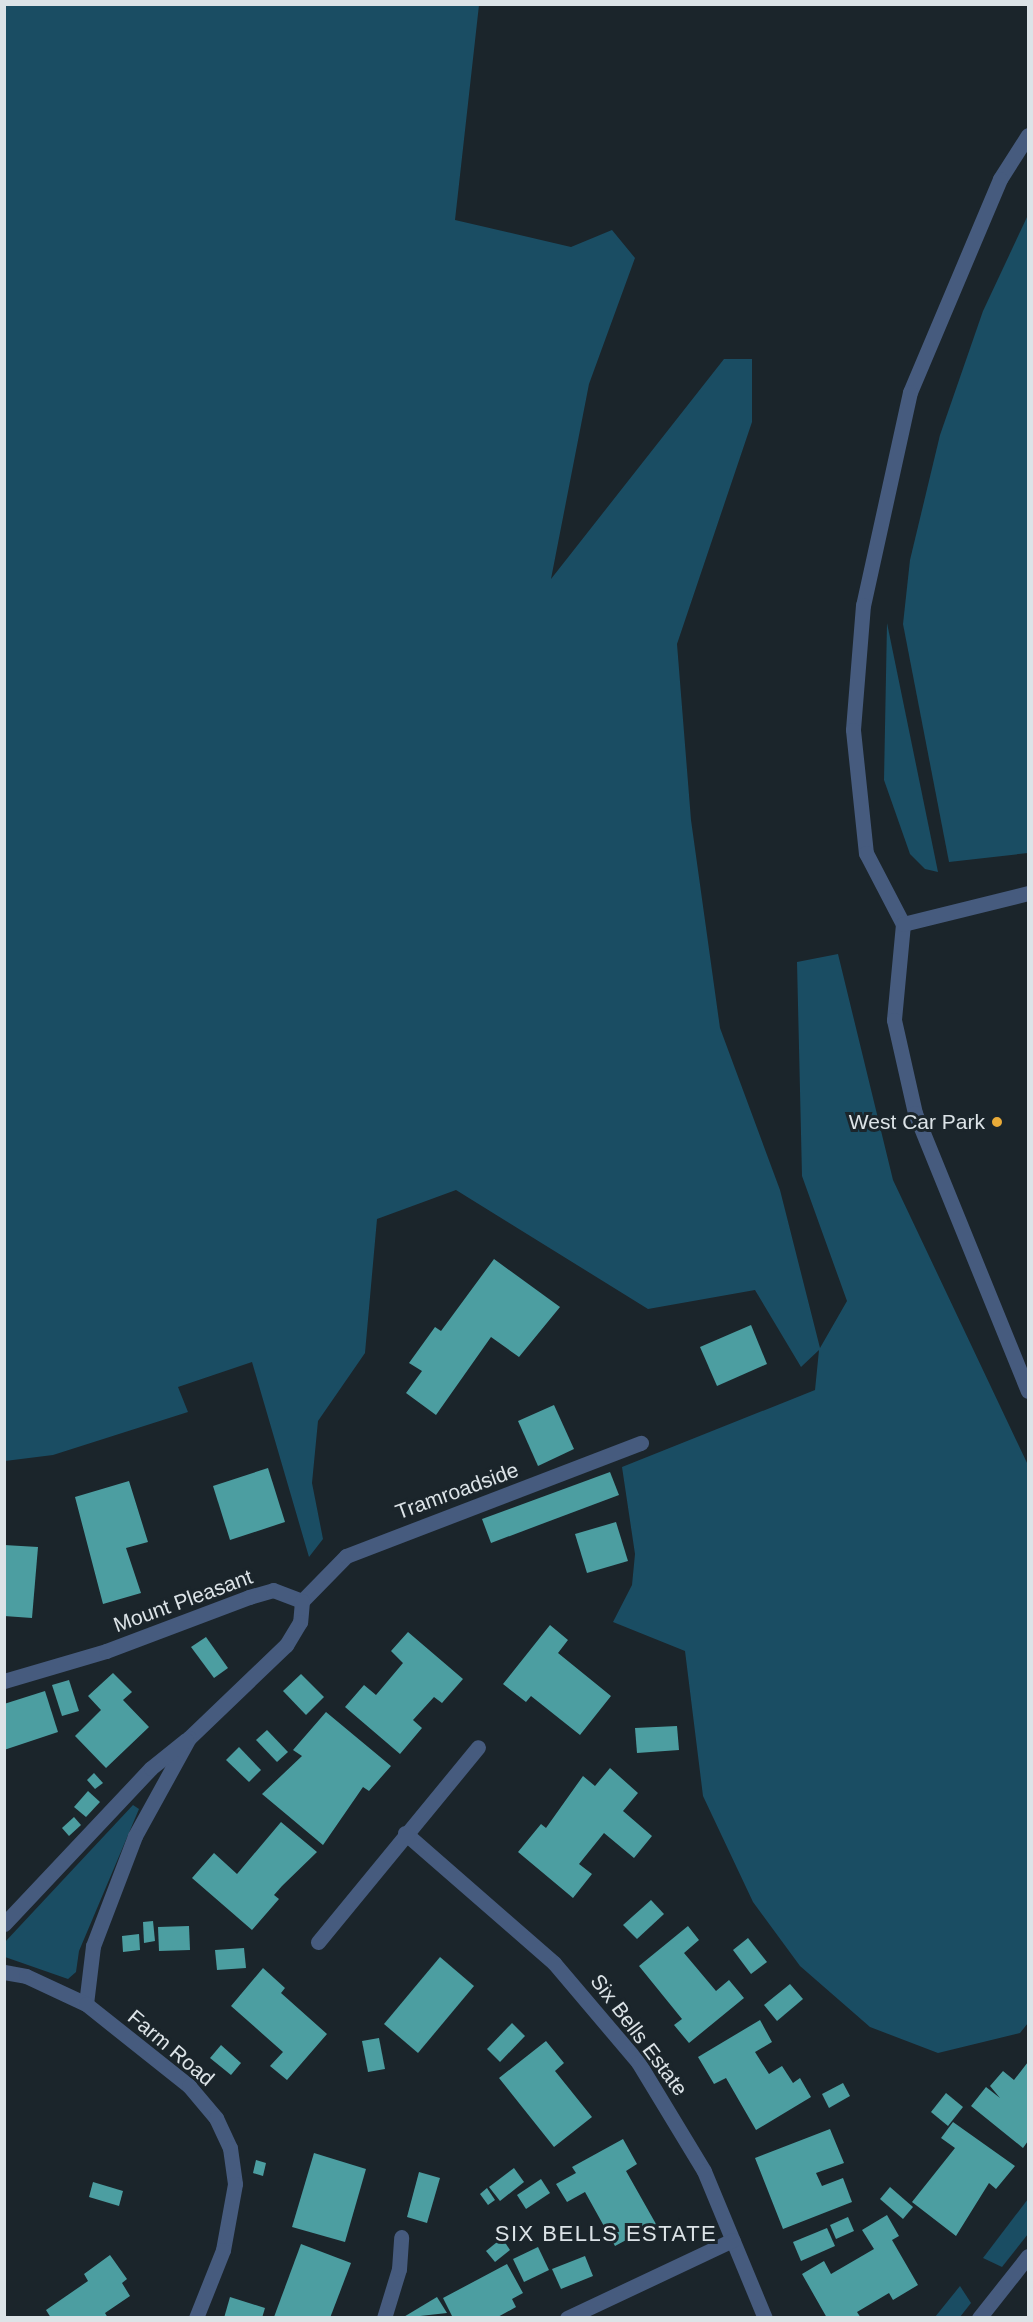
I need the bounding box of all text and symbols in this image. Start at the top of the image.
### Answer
place label: West Car Park [849,1109,985,1135]
marker: West Car Park [990,1115,1004,1129]
street label: Tramroadside [392,1457,522,1525]
street label: Mount Pleasant [110,1564,256,1638]
street label: Six Bells Estate [585,1969,693,2101]
street label: Farm Road [123,2005,219,2091]
district label: SIX BELLS ESTATE [495,2221,717,2247]

